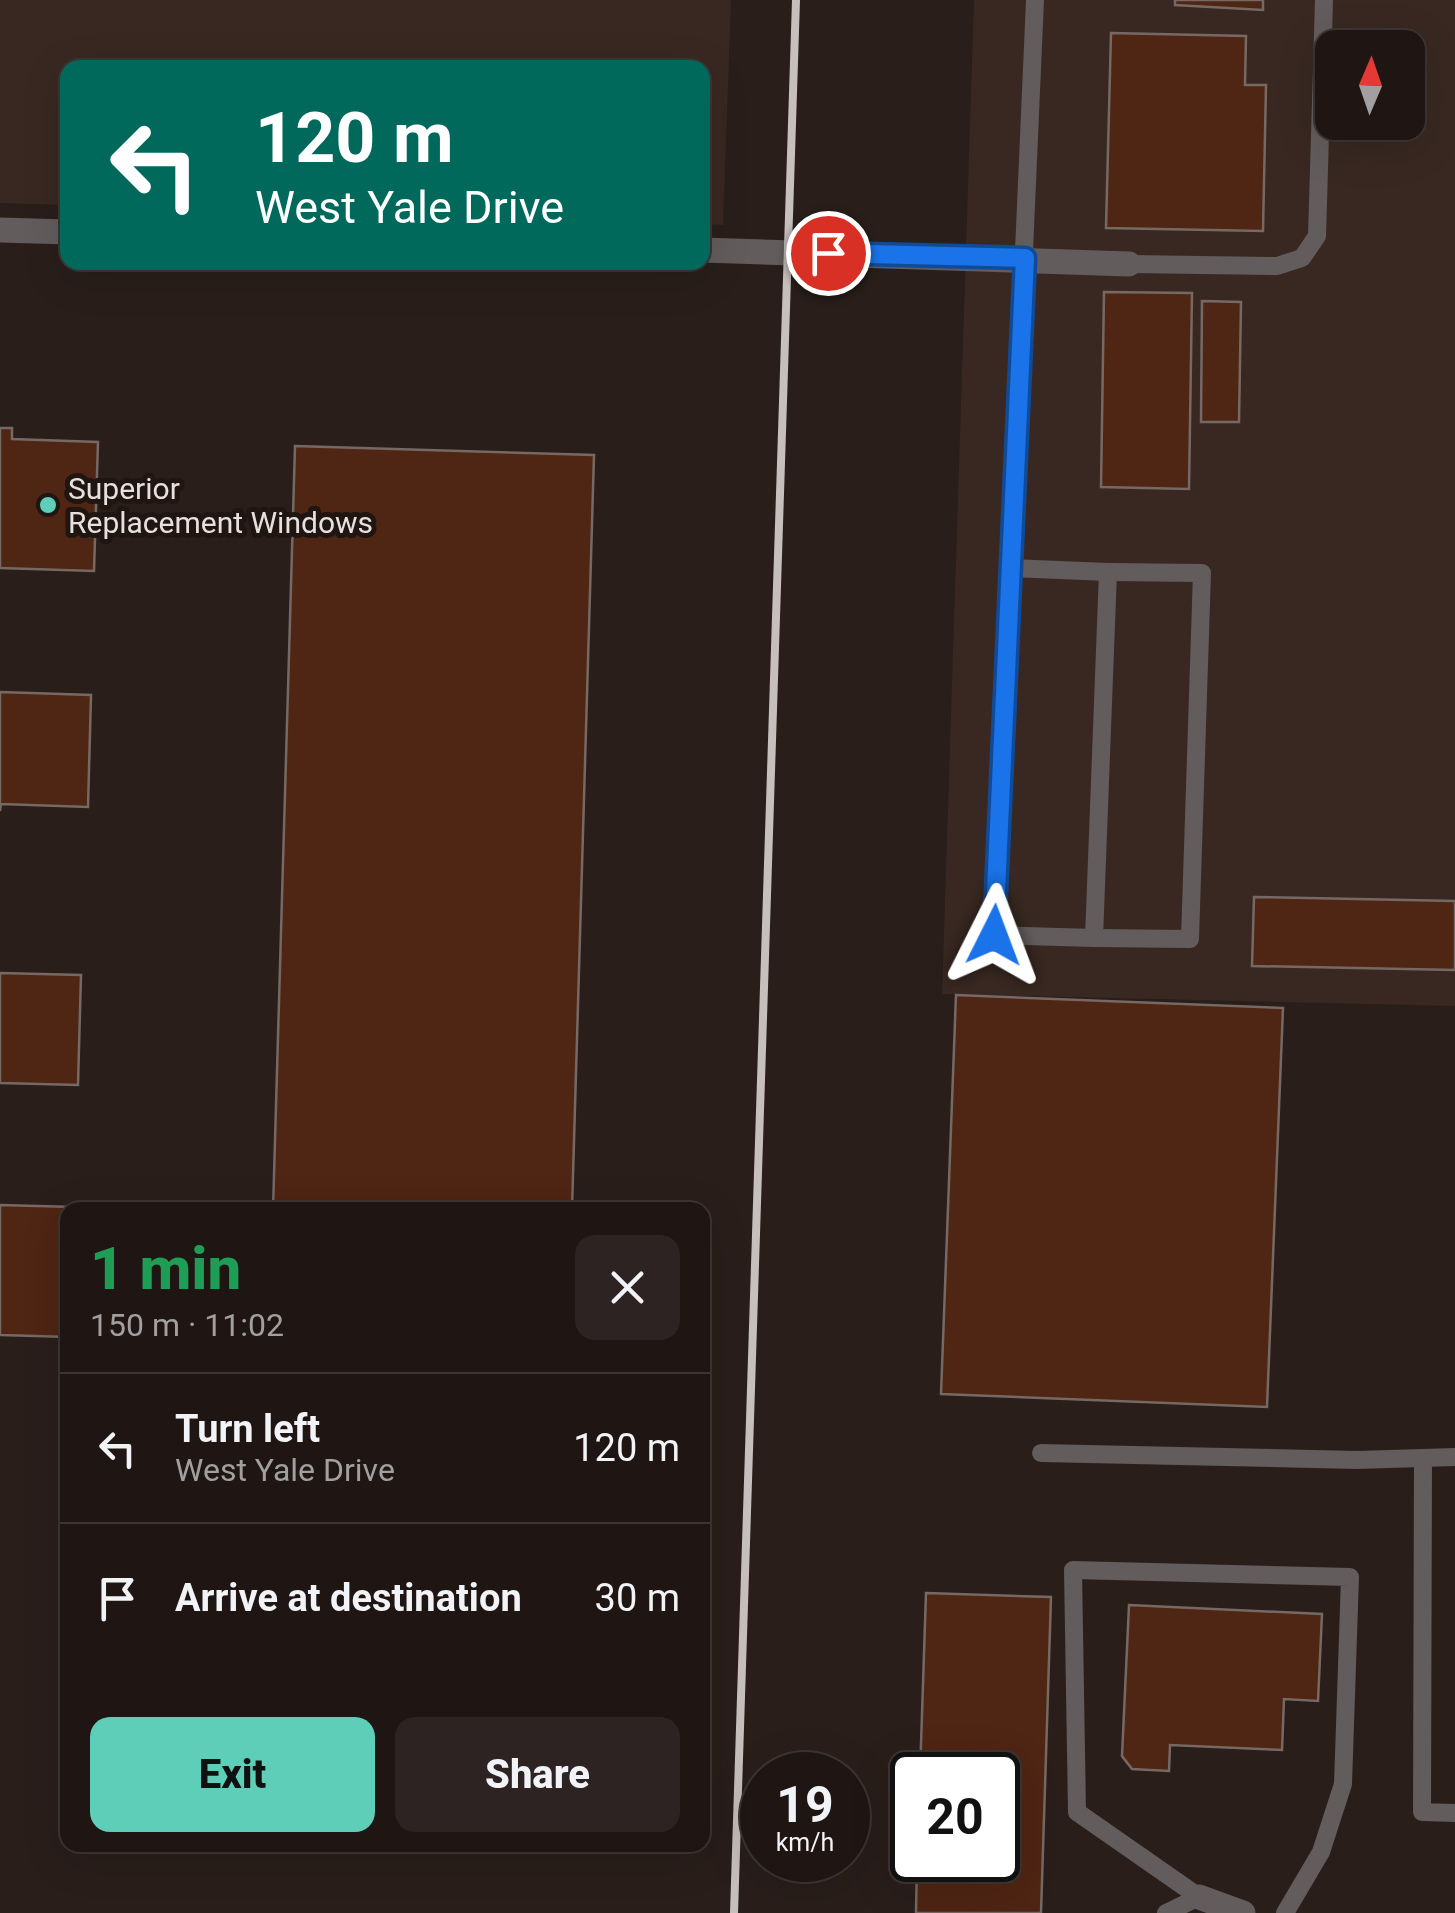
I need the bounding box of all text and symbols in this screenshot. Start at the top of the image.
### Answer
north arrow [1315,30,1425,140]
map controls [1315,30,1425,140]
text: 120 m [255,97,454,179]
icon: left [90,100,220,230]
text: West Yale Drive [255,181,564,234]
pin [786,211,871,296]
icon: arrive [801,226,856,281]
place label: Superior Replacement Windows [68,471,373,540]
marker: Superior Replacement Windows [37,494,59,516]
position arrow [942,883,1046,987]
text: 1 min [90,1233,241,1304]
button: close [575,1235,680,1340]
text: 150 m · 11:02 [90,1306,284,1344]
text: Turn left [175,1407,320,1451]
icon: left [90,1421,145,1476]
text: 120 m [573,1426,680,1470]
text: West Yale Drive [175,1451,395,1489]
icon: arrive [90,1571,145,1626]
text: Arrive at destination [175,1576,522,1620]
text: 30 m [595,1576,680,1620]
button: Exit [90,1717,375,1832]
button: Share [395,1717,680,1832]
speed limit sign: 20 [890,1752,1020,1882]
text: 19 [776,1776,834,1834]
text: km/h [776,1828,834,1857]

